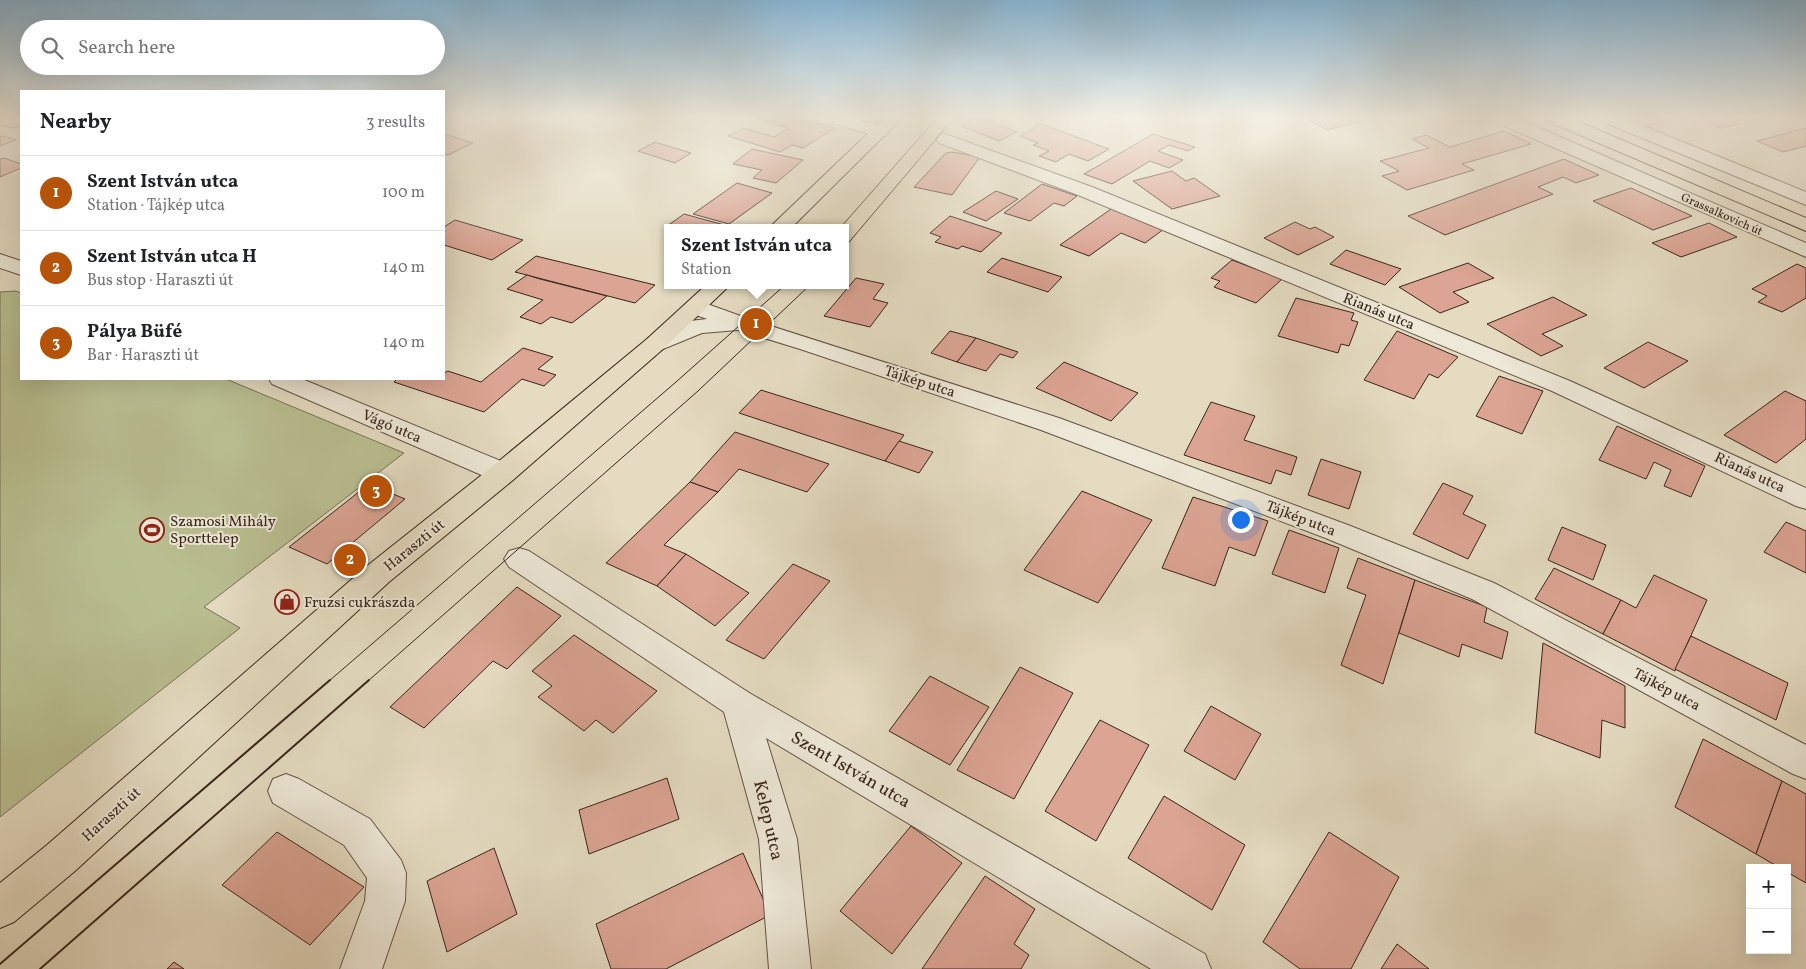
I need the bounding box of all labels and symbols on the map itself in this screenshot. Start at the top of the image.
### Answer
street label: Grassalkovich út [1678,190,1765,240]
street label: Rianás utca [1339,288,1418,336]
pin: 1 [740,305,772,343]
street label: Tájkép utca [881,361,958,404]
street label: Vágó utca [358,405,424,449]
street label: Rianás utca [1711,448,1788,499]
pin: 3 [360,472,392,510]
street label: Tájkép utca [1262,496,1338,542]
your location [1228,507,1254,533]
place label: Szamosi Mihály Sporttelep [170,512,276,550]
street label: Haraszti út [380,515,450,577]
sports icon: Szamosi Mihály Sporttelep [139,517,165,543]
pin: 2 [334,541,366,579]
shop icon: Fruzsi cukrászda [274,589,300,615]
place label: Fruzsi cukrászda [304,593,415,614]
street label: Tájkép utca [1629,664,1704,717]
street label: Szent István utca [786,726,915,815]
street label: Kelep utca [746,778,789,863]
street label: Haraszti út [78,783,146,847]

